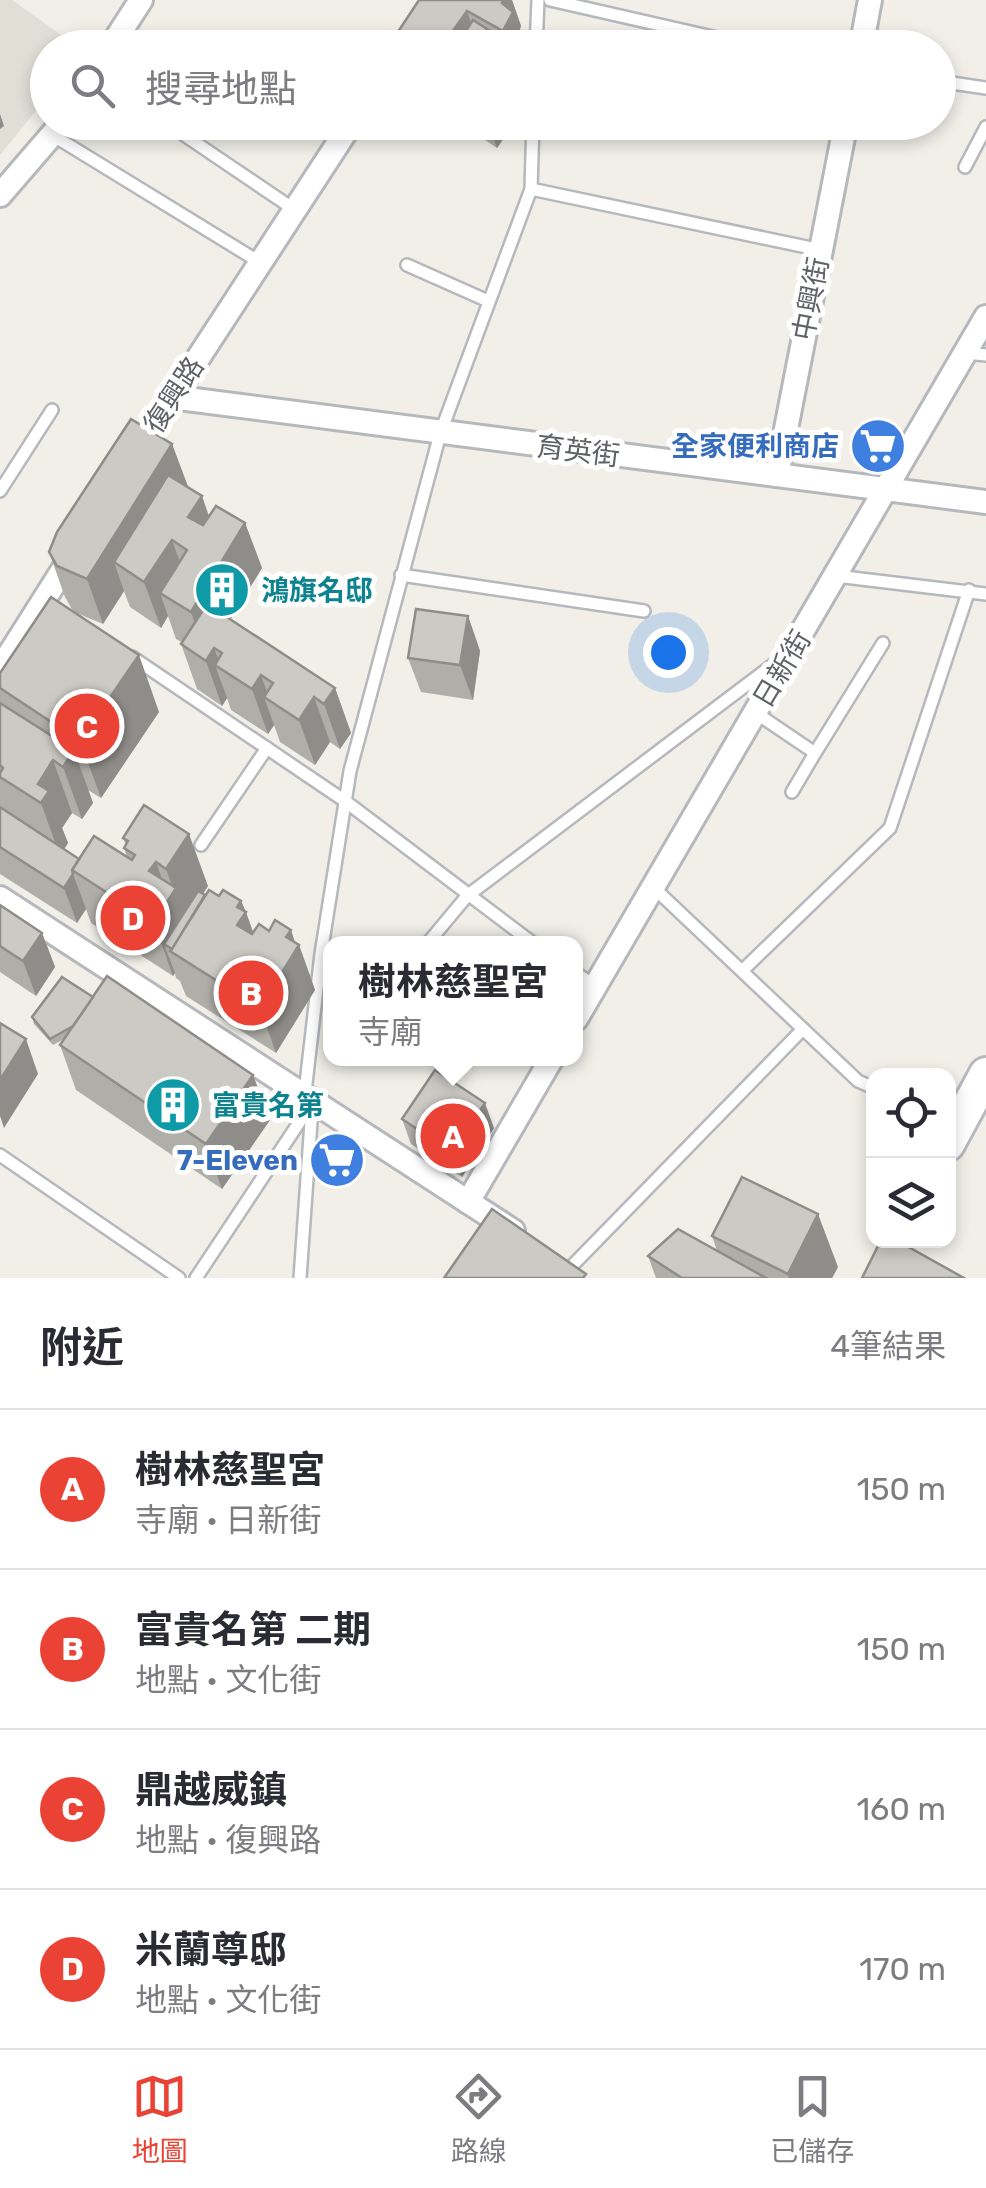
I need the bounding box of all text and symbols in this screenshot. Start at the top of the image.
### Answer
search box [30,30,956,140]
icon: search [65,58,120,113]
text: 搜尋地點 [145,66,297,112]
street label: 中興街 [787,255,835,343]
street label: 復興路 [137,351,211,439]
supermarket icon: 全家便利商店 [848,416,908,476]
street label: 育英街 [534,430,622,472]
place label: 全家便利商店 [671,430,839,463]
building icon: 鴻旗名邸 [192,560,252,620]
place label: 鴻旗名邸 [261,574,373,607]
street label: 日新街 [746,624,818,714]
your location [643,627,694,678]
pin: C [54,688,120,764]
pin: D [100,880,166,956]
popup [323,936,583,1066]
pin: B [218,956,284,1030]
text: 樹林慈聖宮 [358,959,548,1005]
text: 寺廟 [358,1013,422,1051]
map controls [866,1068,956,1248]
button: locate [866,1068,956,1158]
building icon: 富貴名第 [143,1075,203,1135]
place label: 富貴名第 [212,1089,324,1122]
pin: A [420,1098,486,1174]
supermarket icon: 7-Eleven [307,1130,367,1190]
place label: 7-Eleven [177,1144,298,1177]
button: layers [866,1158,956,1248]
text: 附近 [40,1323,124,1373]
text: 4筆結果 [830,1327,946,1365]
text: 樹林慈聖宮 [135,1447,325,1493]
text: A [61,1470,84,1508]
text: 150 m [857,1470,946,1508]
text: 寺廟 · 日新街 [135,1501,321,1539]
text: 富貴名第 二期 [135,1607,371,1653]
text: B [61,1630,84,1668]
text: 150 m [857,1630,946,1668]
text: 地點 · 文化街 [135,1661,321,1699]
text: 鼎越威鎮 [135,1767,287,1813]
text: C [61,1790,84,1828]
text: 160 m [856,1790,946,1828]
text: 地點 · 復興路 [135,1821,321,1859]
text: 米蘭尊邸 [135,1927,287,1973]
text: D [61,1950,84,1988]
text: 170 m [859,1950,946,1988]
text: 地點 · 文化街 [135,1981,321,2019]
tab: 地圖 [132,2069,188,2169]
tab: 路線 [451,2069,507,2169]
tab: 已儲存 [770,2069,854,2169]

